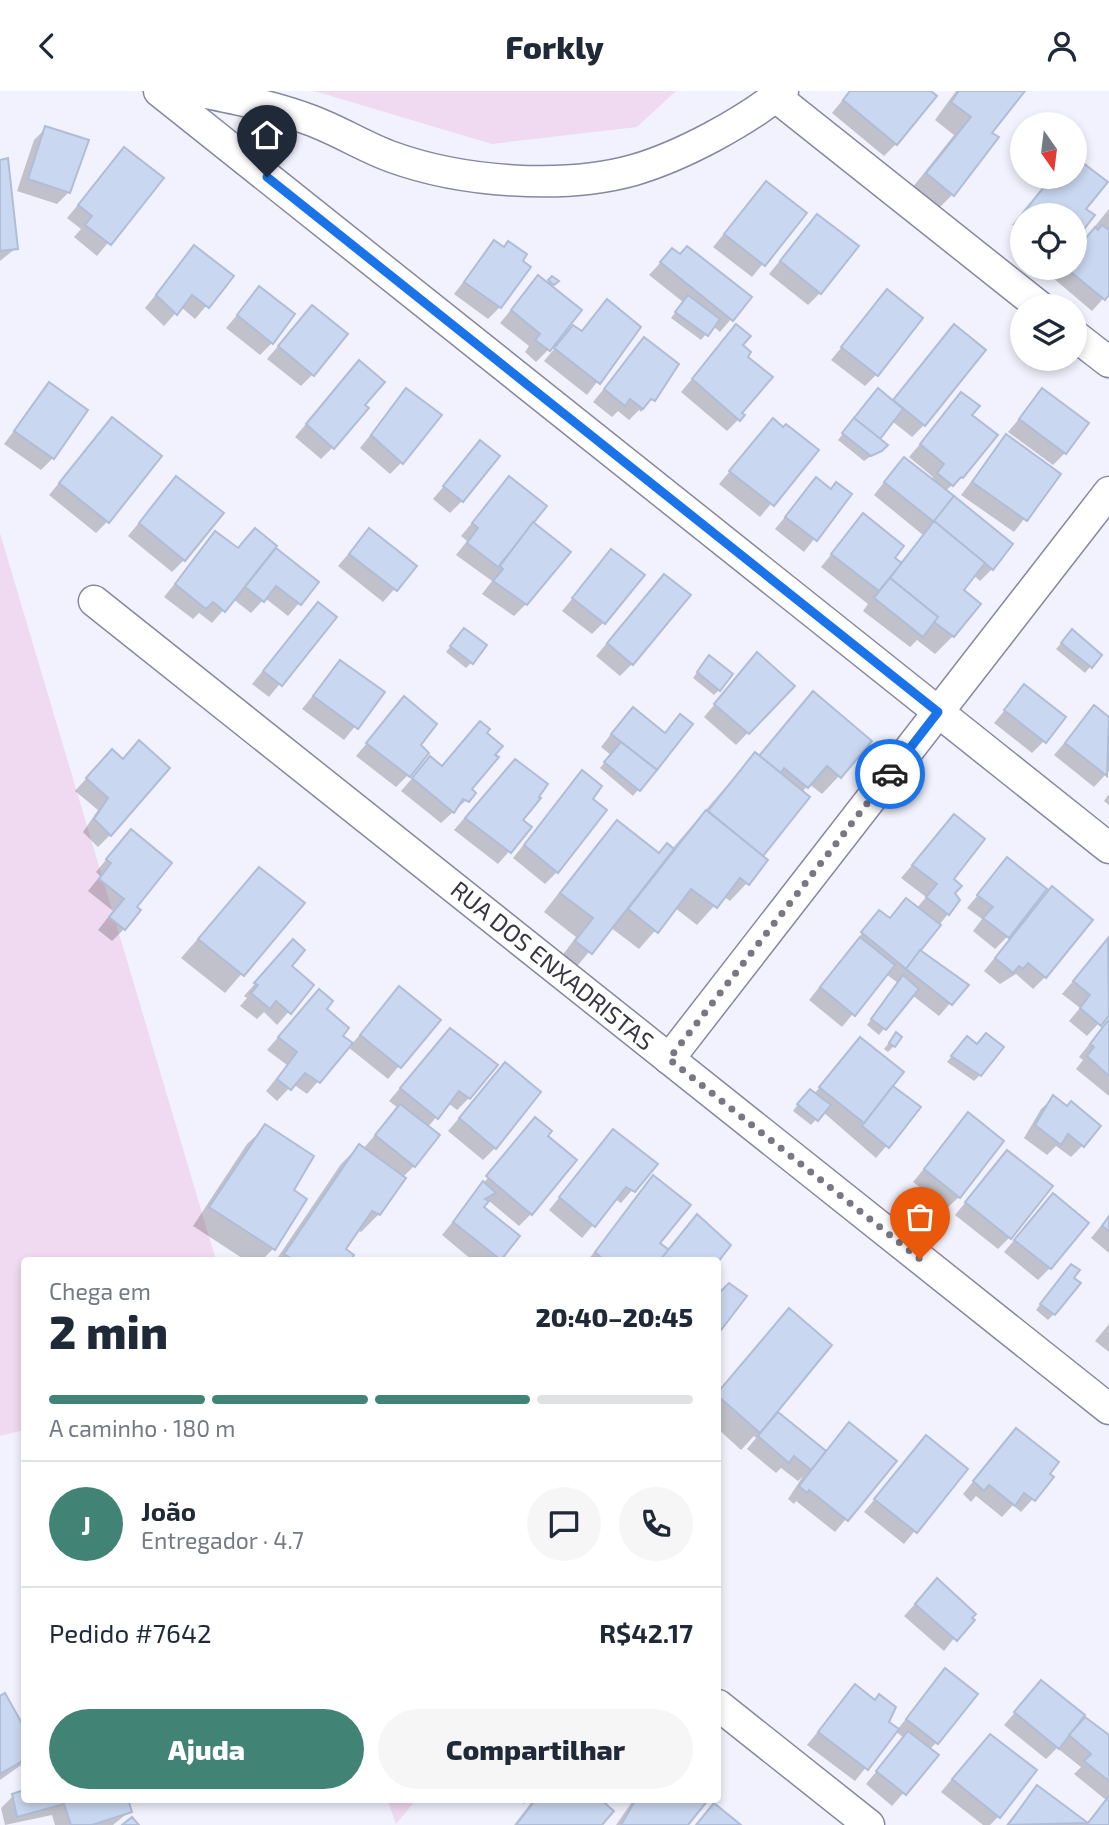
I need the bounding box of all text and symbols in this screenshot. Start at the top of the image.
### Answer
icon: back [28,27,66,65]
text: Forkly [505,27,604,65]
icon: person [1043,27,1081,65]
pin [237,105,297,177]
north arrow [1010,112,1087,189]
map controls [1010,112,1087,371]
icon: home [248,116,286,154]
button: locate [1010,203,1087,280]
button: layers [1010,294,1087,371]
courier [855,739,925,809]
icon: car [871,755,909,793]
street label: RUA DOS ENXADRISTAS [446,874,660,1056]
pin [890,1187,950,1259]
icon: bag [901,1198,939,1236]
text: Chega em [49,1277,151,1305]
text: 20:40–20:45 [535,1301,693,1332]
text: 2 min [49,1303,168,1358]
text: A caminho · 180 m [49,1414,235,1442]
button: chat [527,1487,601,1561]
button: phone [619,1487,693,1561]
text: João [141,1495,196,1526]
text: J [81,1509,91,1540]
text: Entregador · 4.7 [141,1526,304,1554]
text: Pedido #7642 [49,1617,212,1648]
text: R$42.17 [599,1617,693,1648]
button: Ajuda [49,1709,364,1789]
button: Compartilhar [378,1709,693,1789]

